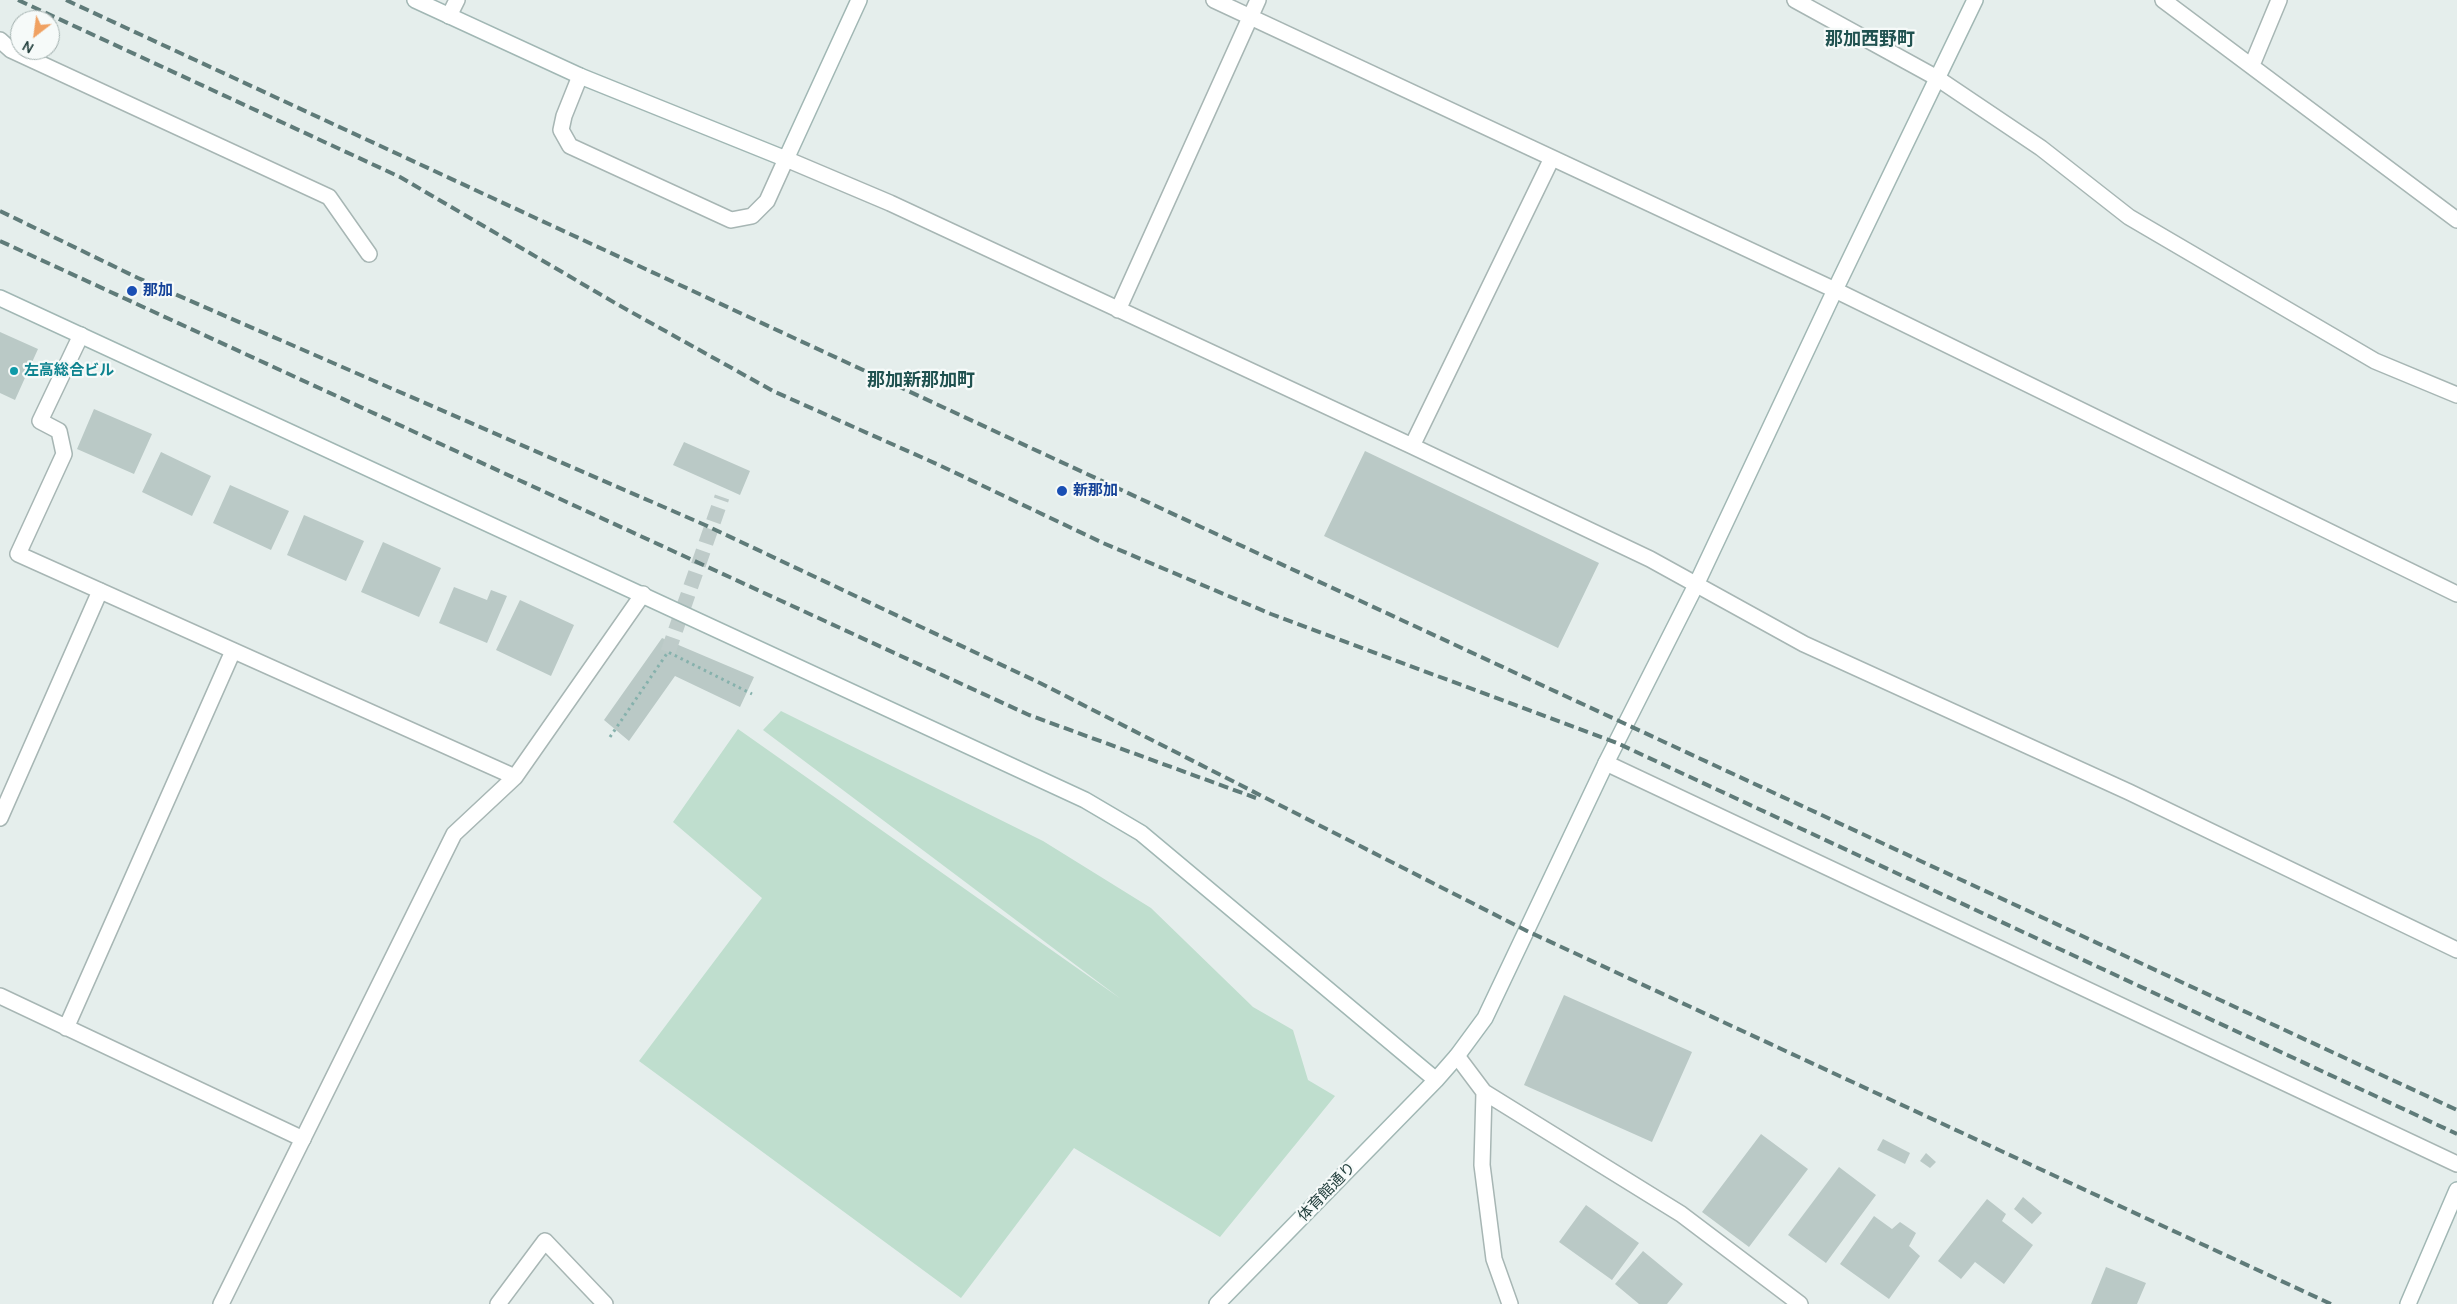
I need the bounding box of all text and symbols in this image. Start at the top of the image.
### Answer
north arrow [10,10,60,60]
district label: 那加西野町 [1825,29,1915,51]
text: N [19,37,37,58]
place label: 那加 [143,282,173,300]
marker: 那加 [125,284,139,298]
place label: 左高総合ビル [24,362,114,380]
marker: 左高総合ビル [8,365,20,377]
district label: 那加新那加町 [867,370,975,392]
place label: 新那加 [1073,482,1118,500]
marker: 新那加 [1055,484,1069,498]
street label: 体育館通り [1294,1159,1360,1225]

